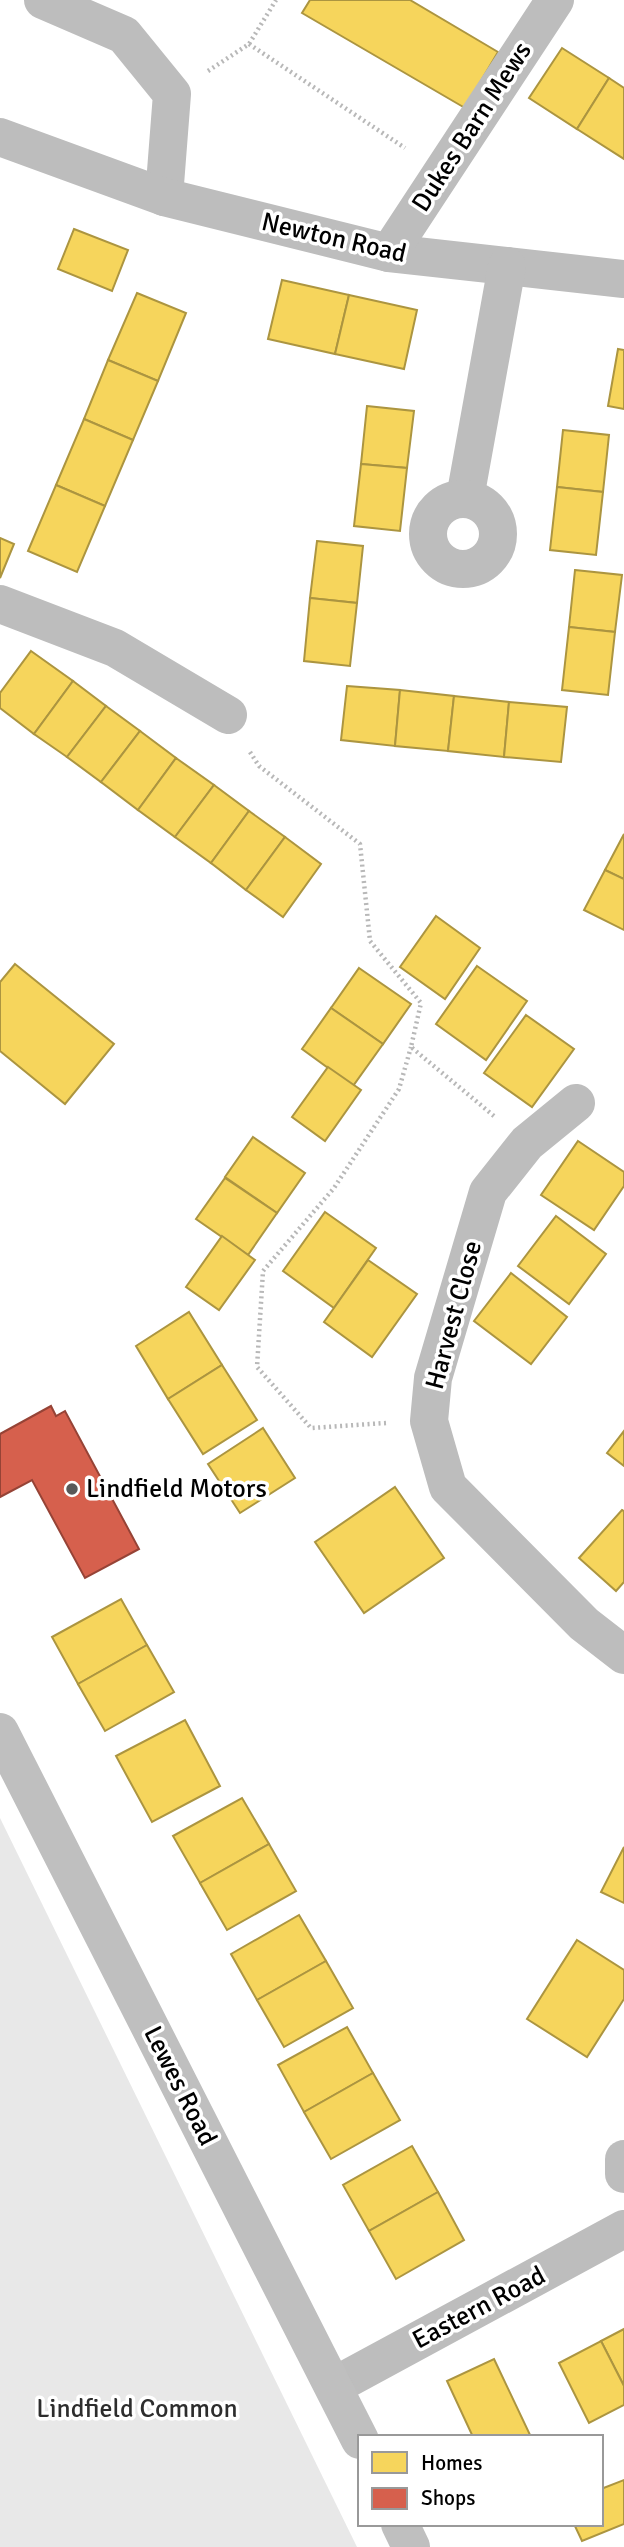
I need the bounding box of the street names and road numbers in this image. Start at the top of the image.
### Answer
street label: Dukes Barn Mews [405,36,539,218]
street label: Newton Road [259,206,409,270]
street label: Harvest Close [419,1237,489,1393]
street label: Lewes Road [136,2021,224,2151]
street label: Eastern Road [407,2260,551,2356]

